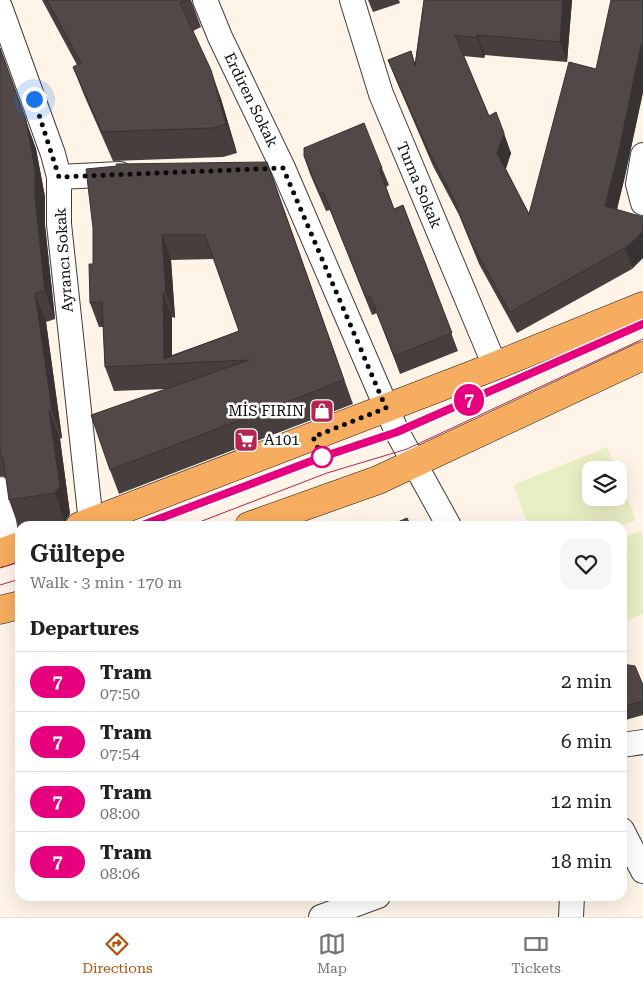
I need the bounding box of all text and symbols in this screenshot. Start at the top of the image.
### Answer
street label: Erdiren Sokak [220,50,282,151]
your location [22,87,47,112]
street label: Turna Sokak [393,139,446,231]
street label: Ayrancı Sokak [51,206,77,313]
line badge: 7 [453,384,485,416]
text: 7 [464,389,474,410]
shop icon: MİS FIRIN [309,398,335,424]
place label: MİS FIRIN [228,402,304,420]
supermarket icon: A101 [233,427,259,453]
place label: A101 [264,431,300,449]
unlabelled marker [311,446,333,468]
map controls [582,461,627,506]
button: layers [582,461,627,506]
button: heart [560,538,612,590]
text: Gültepe [30,540,125,568]
text: Walk · 3 min · 170 m [30,573,182,592]
text: Departures [30,617,139,640]
text: Tram [100,661,152,684]
text: 2 min [561,670,612,693]
text: 7 [52,671,63,692]
text: 07:50 [100,684,140,703]
text: Tram [100,721,152,744]
text: 6 min [561,730,612,753]
text: 7 [52,731,63,752]
text: 07:54 [100,744,140,763]
text: Tram [100,781,152,804]
text: 12 min [550,790,612,813]
text: 7 [52,791,63,812]
text: 08:00 [100,804,140,823]
text: Tram [100,841,152,864]
text: 18 min [550,850,612,873]
text: 7 [52,851,63,872]
text: 08:06 [100,864,140,883]
tab: Directions [82,930,153,976]
tab: Map [317,930,347,976]
tab: Tickets [511,930,561,976]

